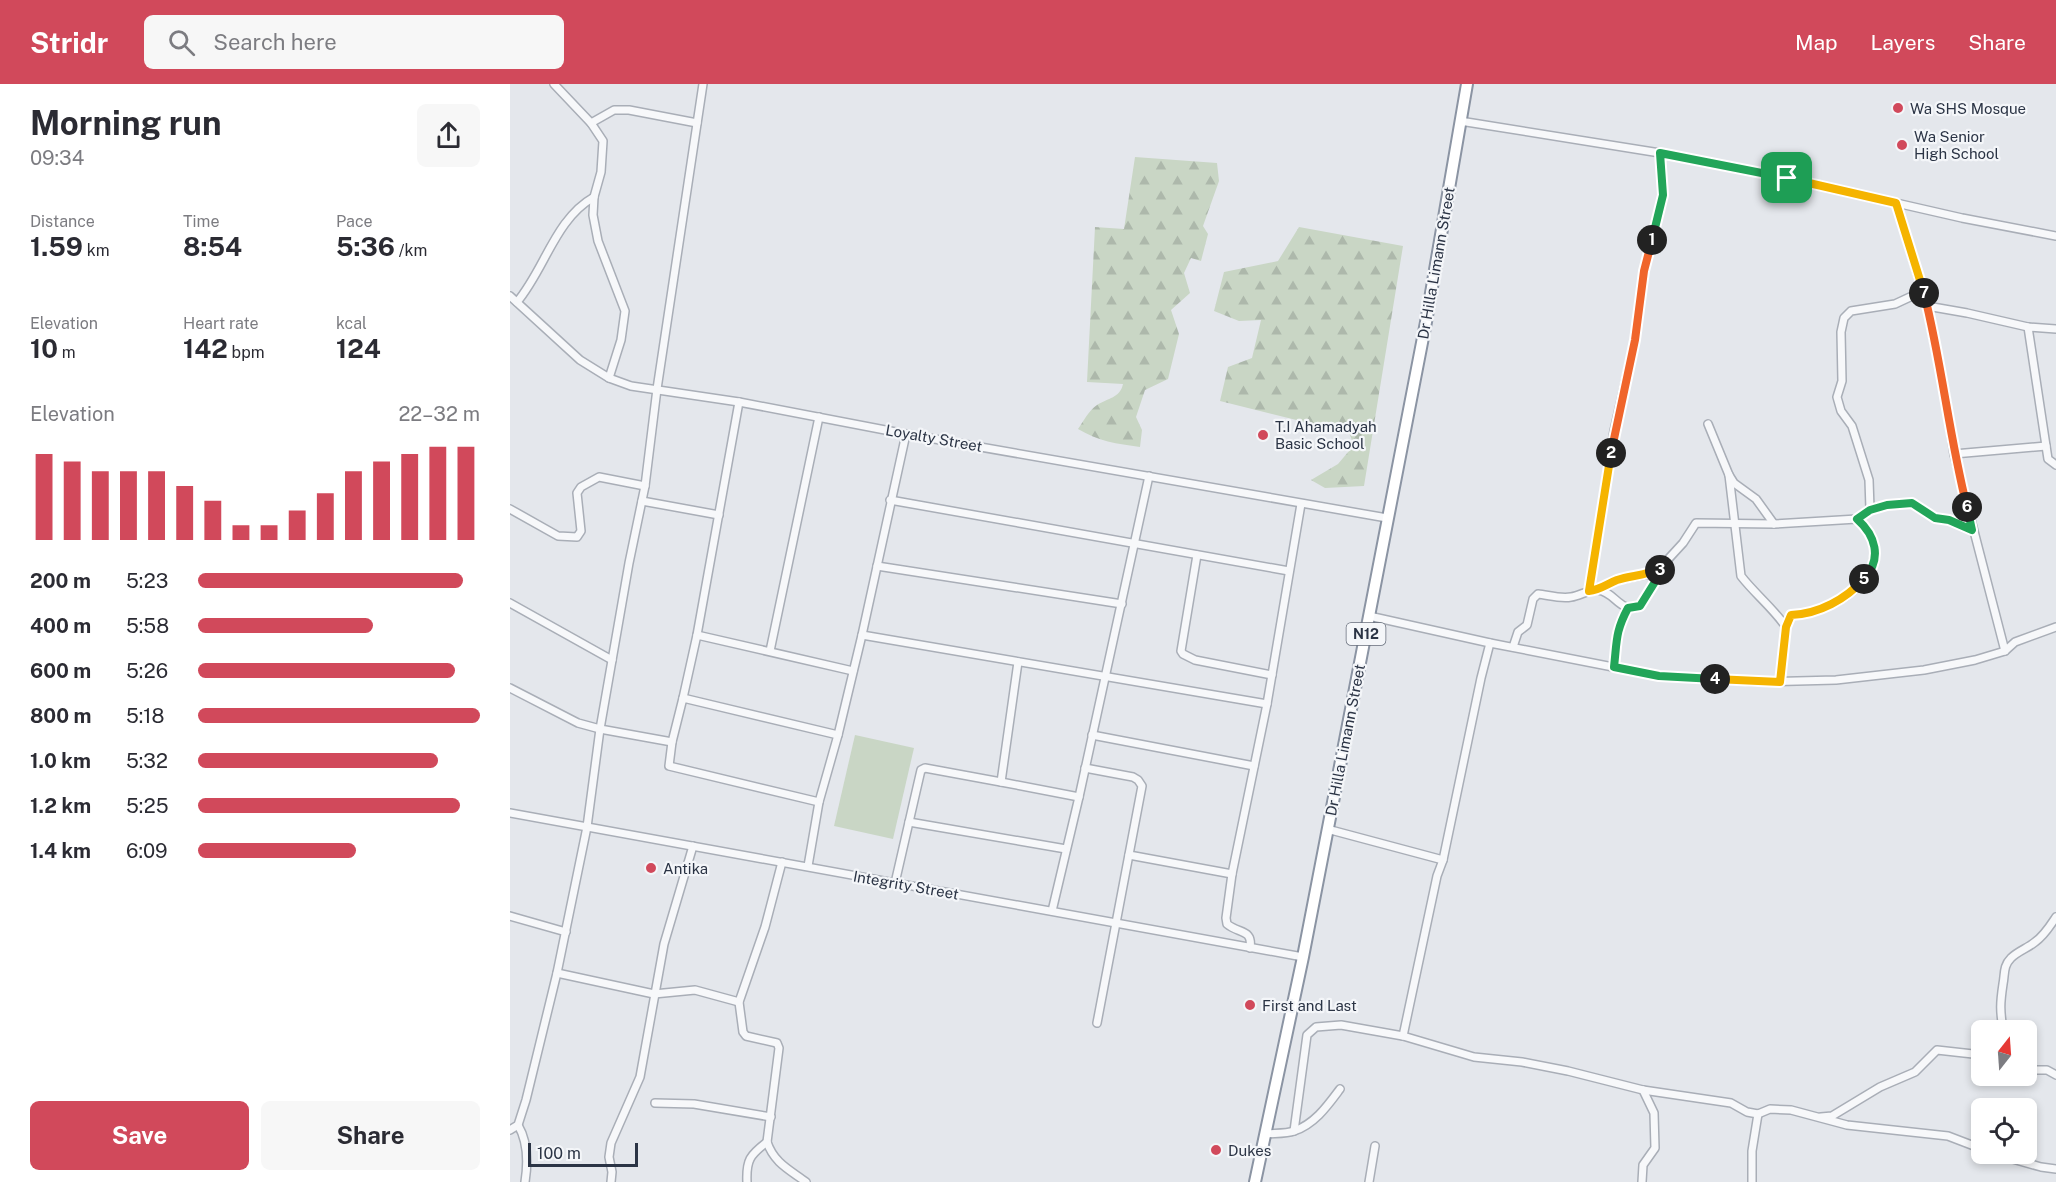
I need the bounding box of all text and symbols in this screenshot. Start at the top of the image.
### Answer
search box [144,15,564,69]
text: Stridr [30,26,108,59]
icon: search [165,26,198,59]
text: Search here [213,29,337,55]
text: Map [1795,30,1838,55]
text: Layers [1871,30,1935,55]
text: Share [1968,30,2026,55]
place label: Wa SHS Mosque [1910,100,2026,117]
marker: Wa SHS Mosque [1891,101,1905,115]
text: Morning run [30,104,222,142]
button: share [417,104,480,167]
place label: Wa Senior High School [1914,128,1999,162]
marker: Wa Senior High School [1895,138,1909,152]
text: 09:34 [30,146,84,170]
pin [1761,152,1812,203]
icon: arrive [1770,161,1803,194]
street label: Dr Hilla Limann Street [1414,185,1458,341]
text: Distance [30,212,95,231]
text: Time [183,212,219,231]
text: Pace [336,212,373,231]
pin: 1 [1637,225,1667,255]
text: 1 [1649,230,1655,249]
text: 1.59 [30,231,83,262]
text: 8:54 [183,231,242,262]
text: 5:36 [336,231,395,262]
text: km [83,241,110,260]
text: /km [395,241,427,260]
pin: 7 [1909,278,1939,308]
text: 7 [1919,283,1929,302]
text: Elevation [30,314,98,333]
text: Heart rate [183,314,259,333]
text: kcal [336,314,367,333]
text: 10 [30,333,58,364]
text: 142 [183,333,228,364]
text: 124 [336,333,381,364]
text: m [58,343,76,362]
text: bpm [228,343,265,362]
text: Elevation [30,402,115,426]
text: 22–32 m [398,402,480,426]
place label: T.I Ahamadyah Basic School [1275,418,1377,452]
street label: Loyalty Street [884,421,984,455]
marker: T.I Ahamadyah Basic School [1256,428,1270,442]
pin: 2 [1596,438,1626,468]
text: 2 [1606,443,1616,462]
pin: 6 [1952,492,1982,522]
text: 6 [1962,497,1972,516]
pin: 3 [1645,555,1675,585]
text: 3 [1655,560,1665,579]
pin: 5 [1849,564,1879,594]
text: 200 m [30,569,91,593]
text: 5:23 [126,569,168,593]
text: 5 [1859,569,1869,588]
text: 400 m [30,614,91,638]
text: 5:58 [126,614,169,638]
road number: N12 [1346,623,1386,645]
text: 600 m [30,659,91,683]
text: 5:26 [126,659,168,683]
street label: Dr Hilla Limann Street [1322,662,1368,817]
pin: 4 [1700,664,1730,694]
text: 4 [1710,669,1720,688]
text: 800 m [30,704,92,728]
text: 5:18 [126,704,164,728]
text: 1.0 km [30,749,91,773]
text: 5:32 [126,749,168,773]
text: 1.2 km [30,794,91,818]
text: 5:25 [126,794,168,818]
text: 1.4 km [30,839,91,863]
text: 6:09 [126,839,168,863]
place label: Antika [663,860,708,877]
marker: Antika [644,861,658,875]
street label: Integrity Street [852,867,960,903]
place label: First and Last [1262,997,1357,1014]
marker: First and Last [1243,998,1257,1012]
north arrow [1971,1020,2037,1086]
map controls [1971,1020,2037,1164]
button: locate [1971,1098,2037,1164]
button: Save [30,1101,249,1170]
button: Share [261,1101,480,1170]
scale bar [528,1140,638,1168]
place label: Dukes [1228,1142,1271,1159]
marker: Dukes [1209,1143,1223,1157]
text: 100 m [537,1144,581,1163]

